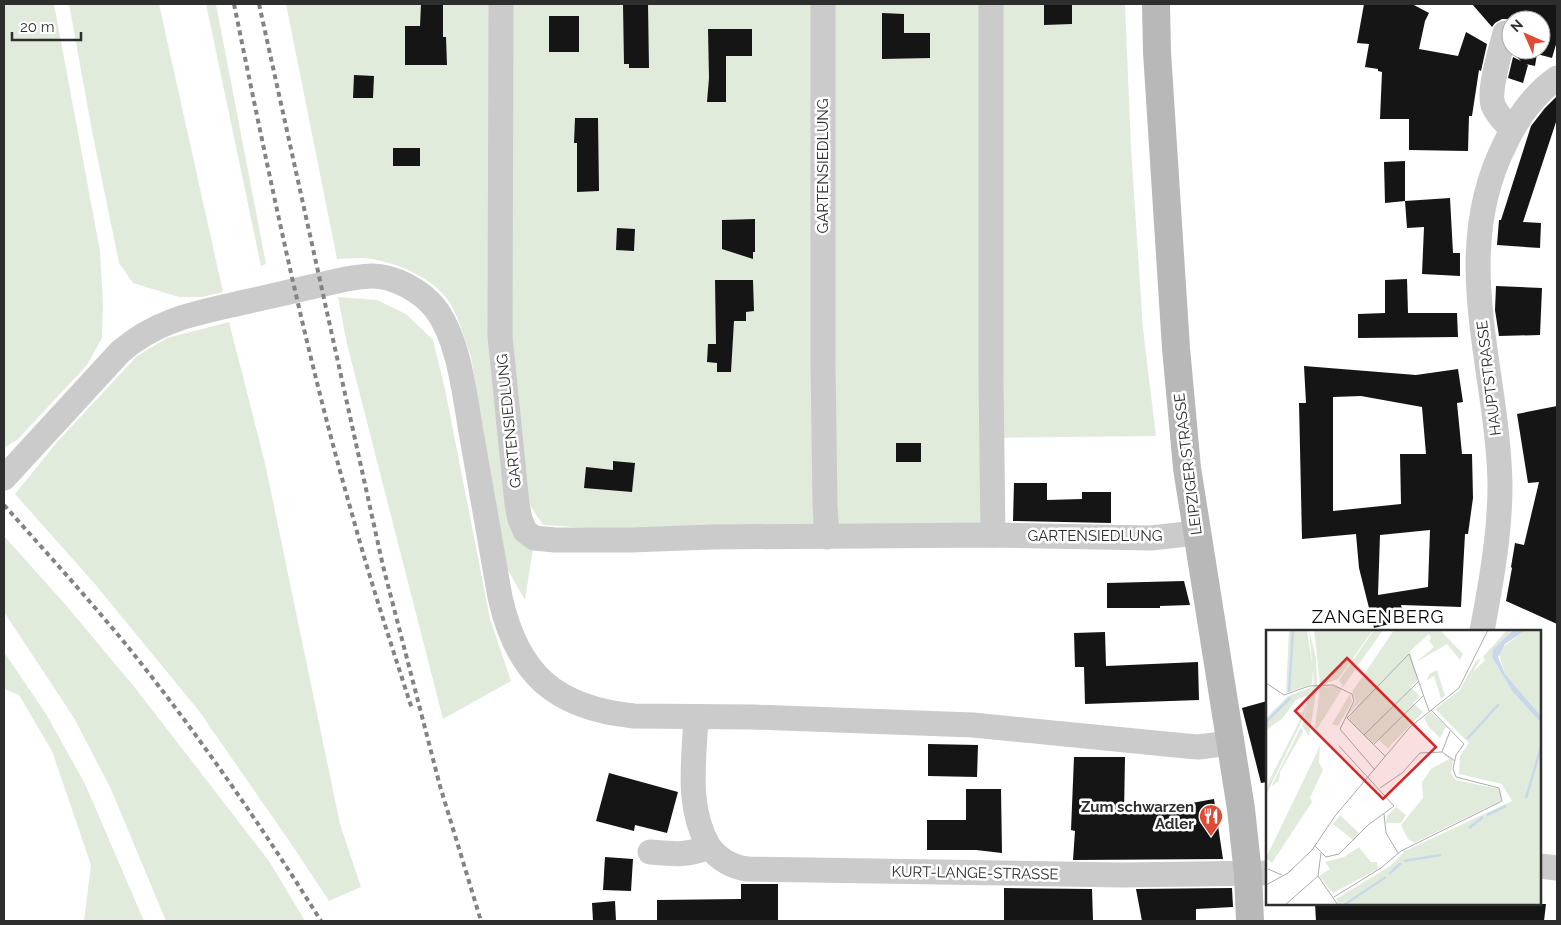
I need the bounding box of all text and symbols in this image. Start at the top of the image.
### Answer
scale bar [12,10,81,42]
north arrow [1501,10,1551,60]
text: N [1507,16,1526,35]
text: 20 m [20,18,55,36]
street label: GARTENSIEDLUNG [814,98,832,234]
street label: HAUPTSTRASSE [1473,319,1505,437]
street label: GARTENSIEDLUNG [493,353,525,489]
street label: LEIPZIGER STRASSE [1170,392,1206,536]
street label: GARTENSIEDLUNG [1027,527,1163,545]
district label: ZANGENBERG [1312,606,1444,627]
inset map [1266,630,1541,905]
place label: Zum schwarzen Adler [1081,798,1194,833]
restaurant icon: Zum schwarzen Adler [1198,803,1224,837]
street label: KURT-LANGE-STRASSE [891,863,1059,883]

